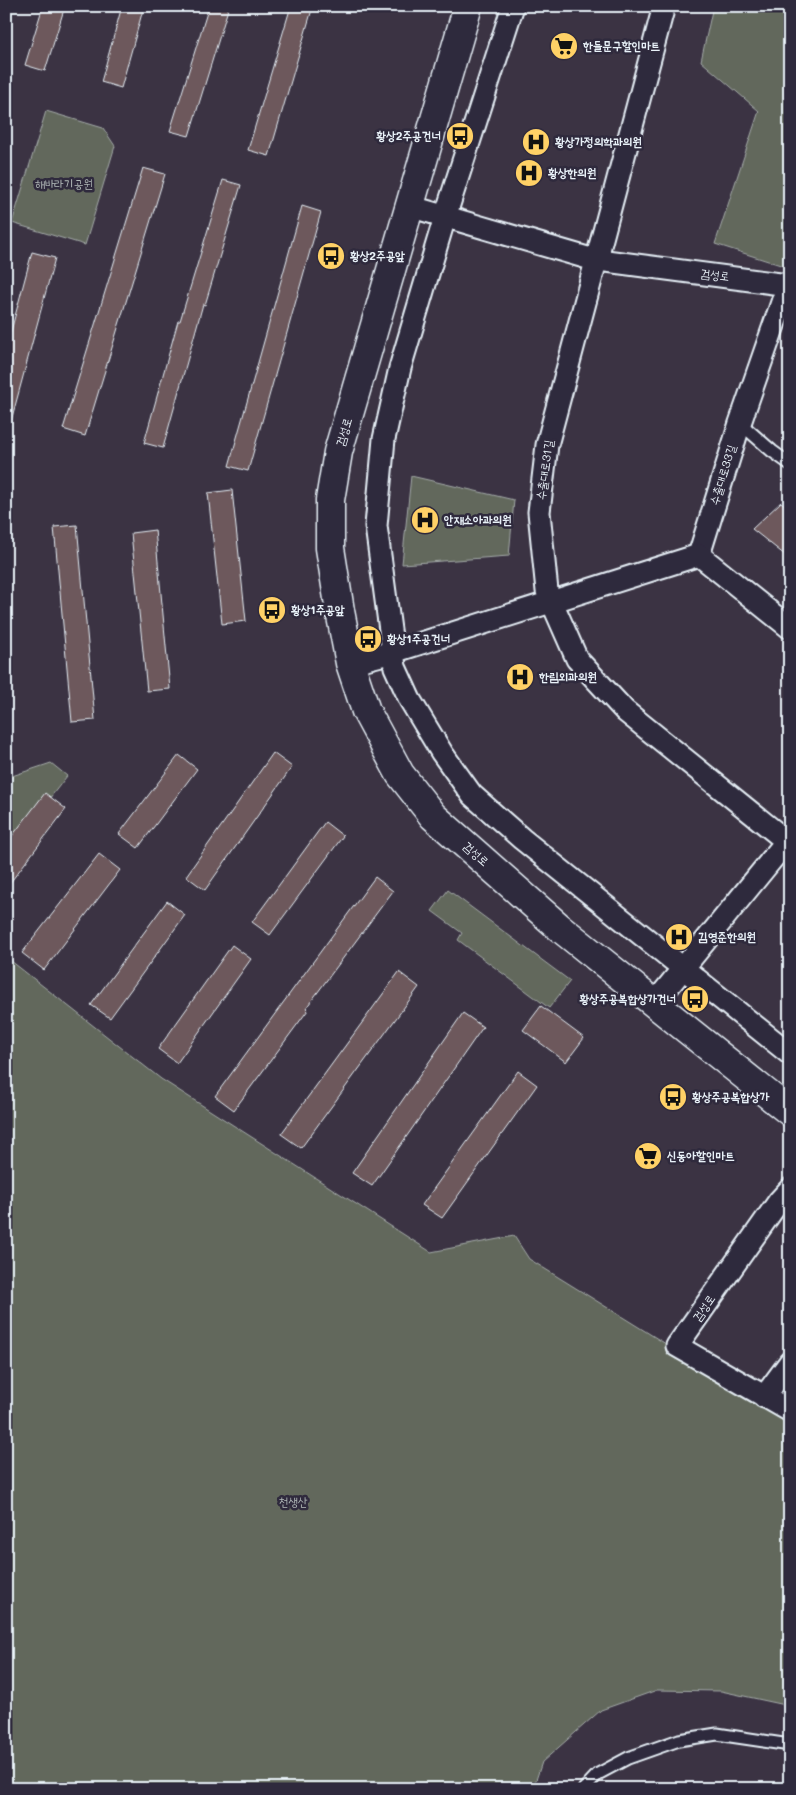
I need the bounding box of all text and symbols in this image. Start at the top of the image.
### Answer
supermarket icon: 한들문구할인마트 [549,31,579,61]
place label: 한들문구할인마트 [582,37,661,53]
bus stop icon: 황상2주공건너 [445,121,475,151]
place label: 황상2주공건너 [376,127,441,143]
hospital icon: 황상가정의학과의원 [521,127,551,157]
place label: 황상가정의학과의원 [555,133,642,149]
hospital icon: 황상한의원 [514,158,544,188]
place label: 황상한의원 [548,164,597,180]
park label: 해바라기공원 [35,175,93,191]
bus stop icon: 황상2주공앞 [316,241,346,271]
place label: 황상2주공앞 [350,247,405,263]
street label: 검성로 [700,264,730,284]
street label: 검성로 [331,416,355,448]
street label: 수출대로31길 [532,438,556,501]
street label: 수출대로33길 [705,442,739,507]
hospital icon: 안재소아과의원 [410,505,440,535]
place label: 안재소아과의원 [444,511,512,527]
bus stop icon: 황상1주공앞 [257,595,287,625]
place label: 황상1주공앞 [291,601,345,617]
bus stop icon: 황상1주공건너 [353,624,383,654]
place label: 황상1주공건너 [387,630,450,646]
hospital icon: 한림외과의원 [505,662,535,692]
place label: 한림외과의원 [538,668,597,684]
street label: 검성로 [461,838,493,869]
hospital icon: 김영준한의원 [664,922,694,952]
place label: 김영준한의원 [698,928,756,944]
bus stop icon: 황상주공복합상가건너 [680,984,710,1014]
place label: 황상주공복합상가건너 [579,990,676,1006]
bus stop icon: 황상주공복합상가 [658,1082,688,1112]
place label: 황상주공복합상가 [692,1088,770,1104]
supermarket icon: 신동아할인마트 [633,1141,663,1171]
place label: 신동아할인마트 [667,1147,735,1163]
street label: 검성로 [688,1291,718,1324]
park label: 천생산 [279,1493,308,1509]

